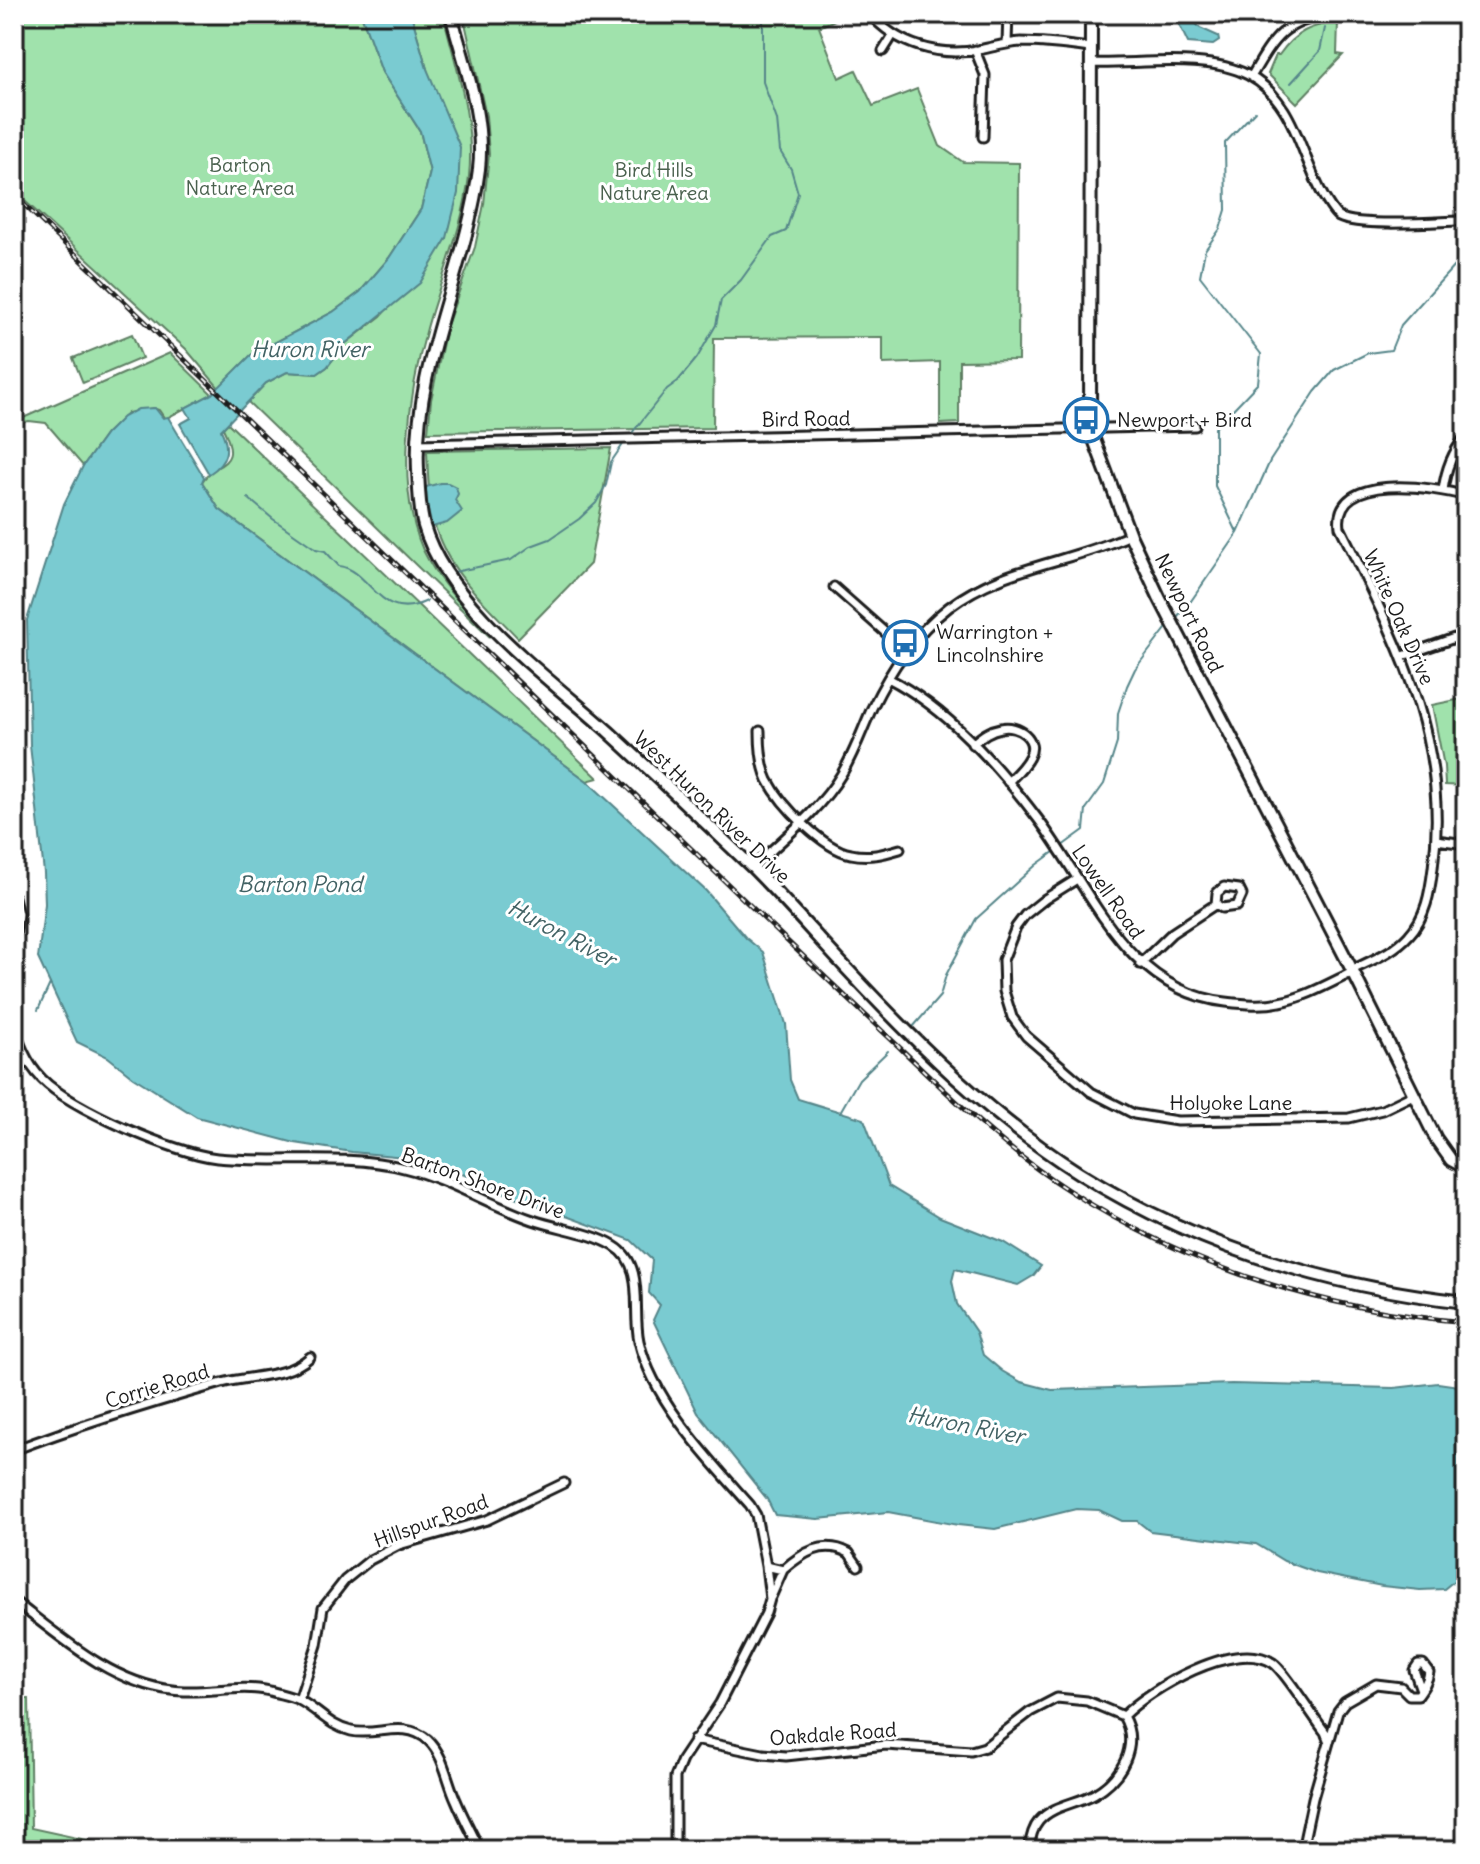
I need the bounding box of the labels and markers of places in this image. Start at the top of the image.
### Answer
bus stop icon: Newport + Bird [1062,396,1110,444]
place label: Newport + Bird [1117,407,1252,432]
bus stop icon: Warrington + Lincolnshire [881,619,929,667]
place label: Warrington + Lincolnshire [936,619,1053,667]

